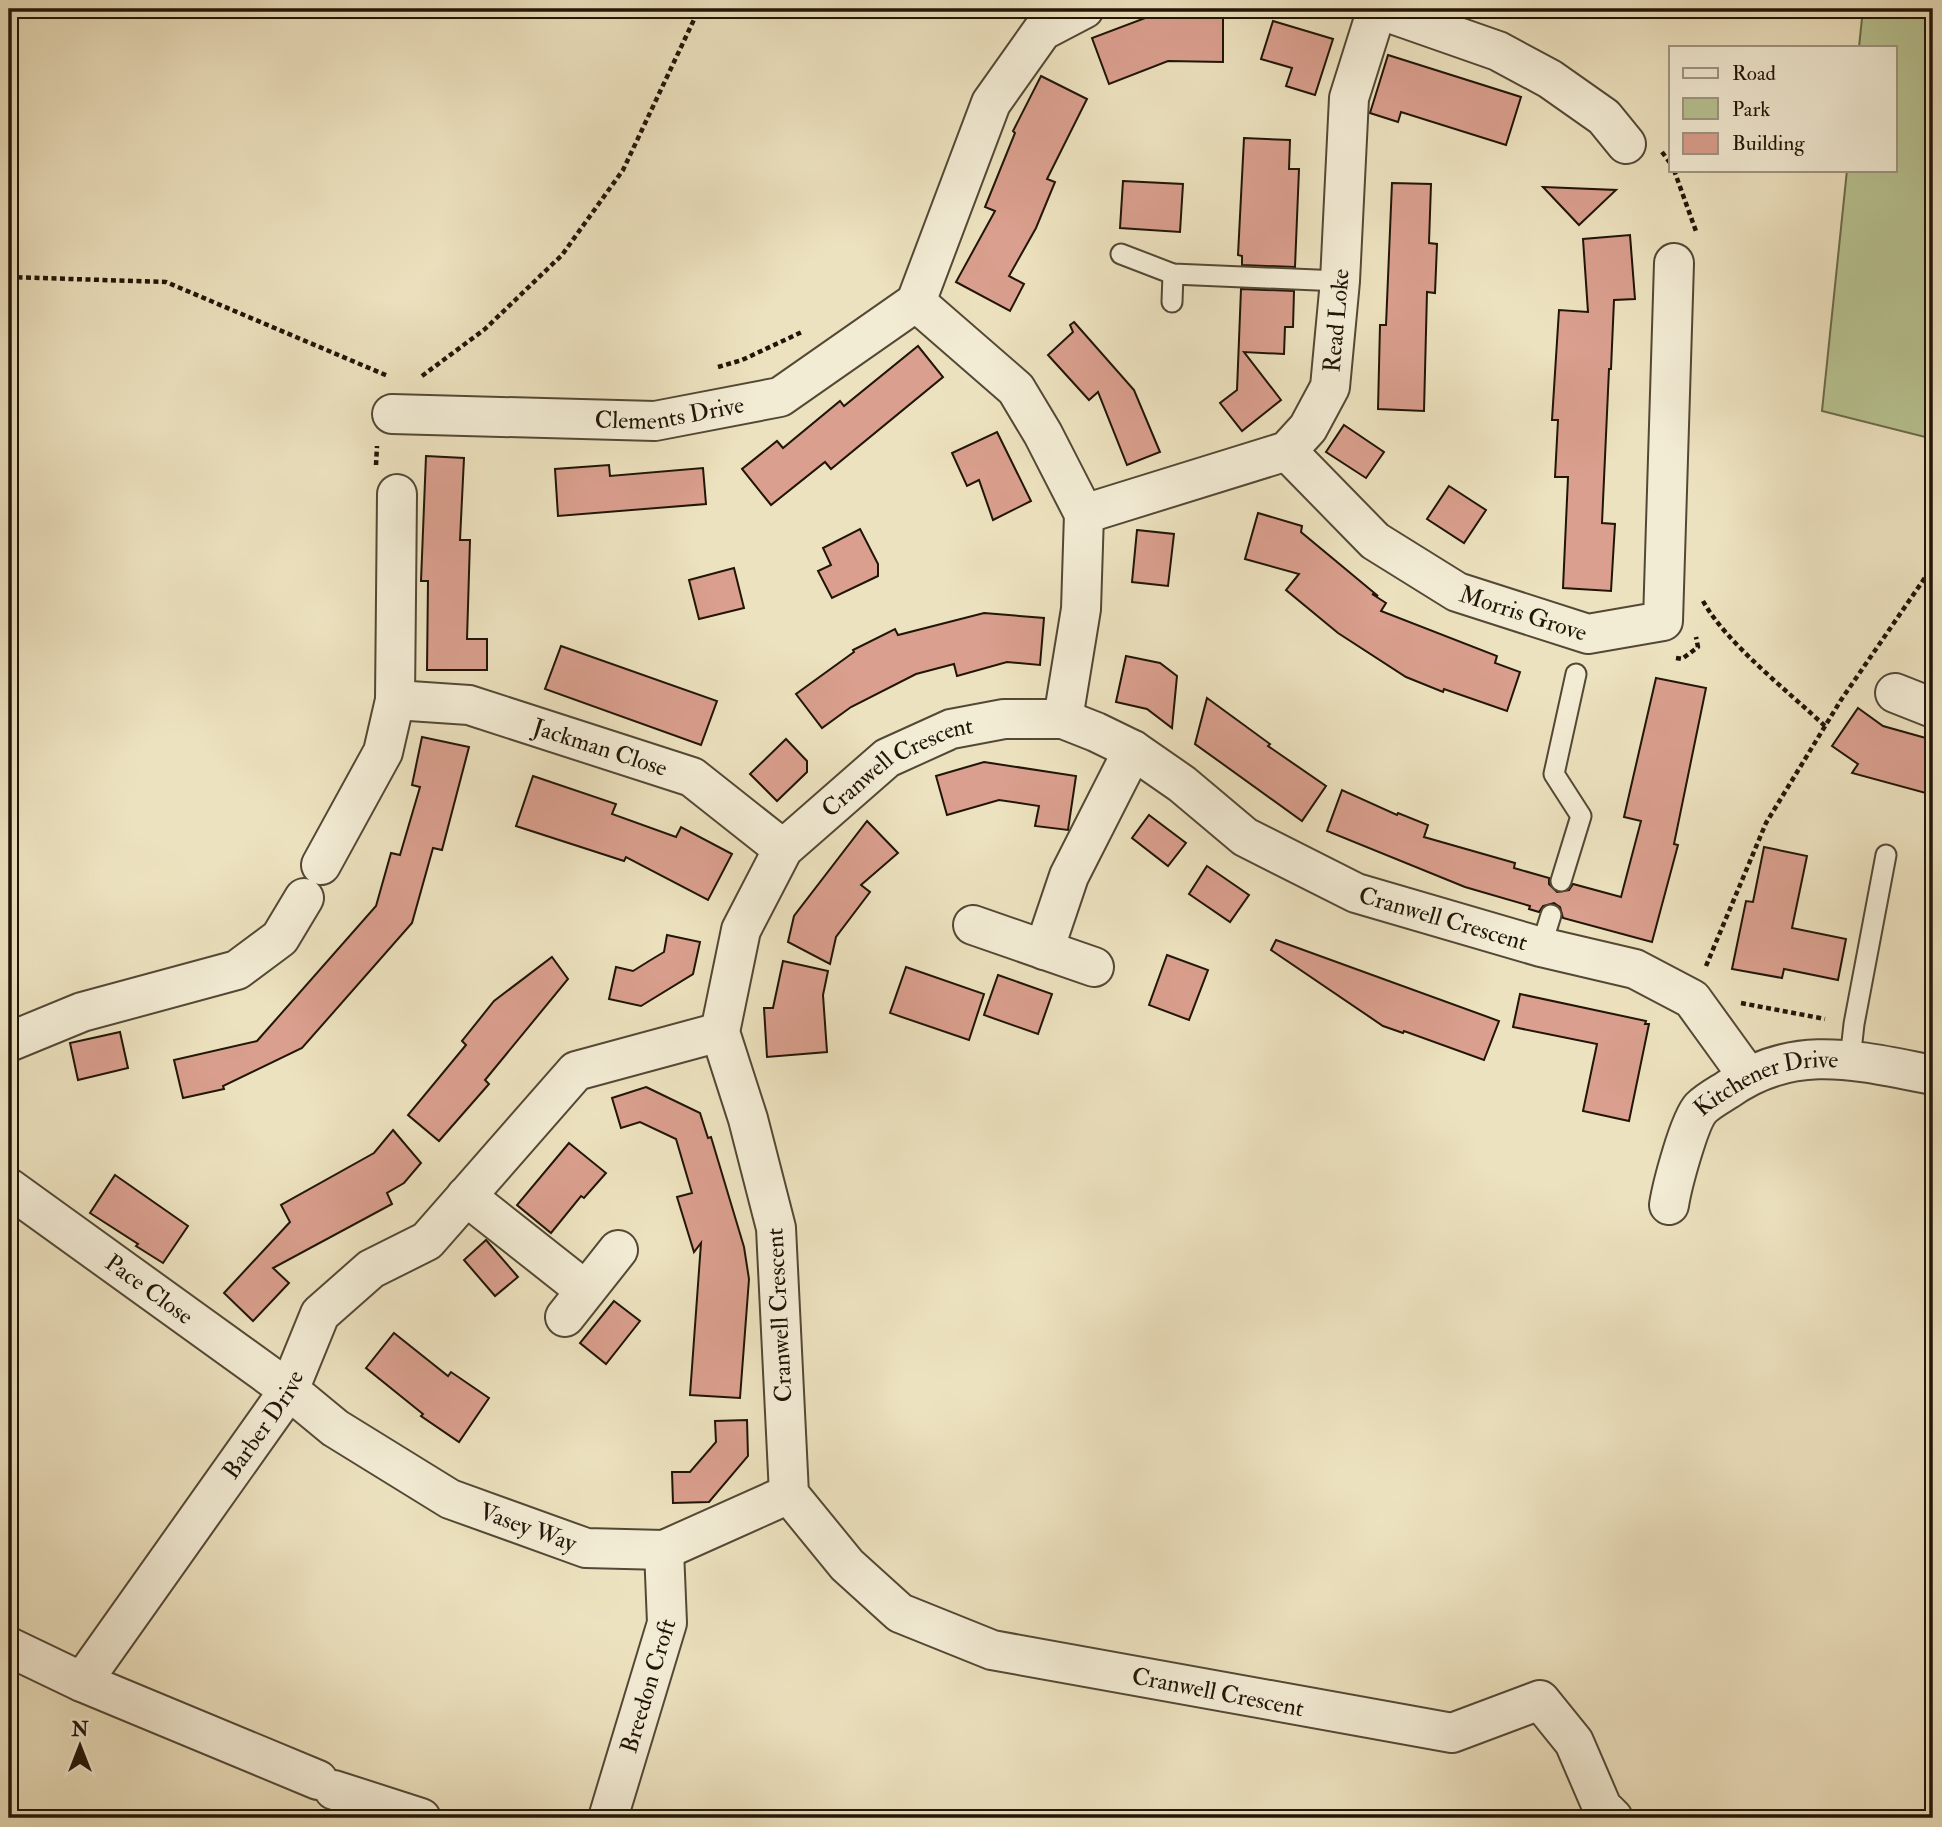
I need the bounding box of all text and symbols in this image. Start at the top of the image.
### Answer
legend [1669,46,1896,172]
text: Road [1732,60,1777,87]
text: Park [1732,96,1770,123]
text: Building [1732,130,1805,157]
street label: Read Loke [1316,268,1357,374]
street label: Clements Drive [594,389,747,437]
street label: Morris Grove [1455,579,1591,649]
street label: Cranwell Crescent [815,710,976,824]
street label: Jackman Close [528,711,671,784]
street label: Cranwell Crescent [1355,880,1531,958]
street label: Kitchener Drive [1687,1044,1839,1123]
street label: Cranwell Crescent [759,1227,800,1403]
street label: Pace Close [99,1247,199,1332]
street label: Barber Drive [216,1366,311,1485]
street label: Vasey Way [475,1496,581,1559]
street label: Breedon Croft [614,1615,683,1757]
street label: Cranwell Crescent [1129,1661,1307,1724]
north arrow [46,1712,116,1782]
text: N [70,1718,89,1742]

